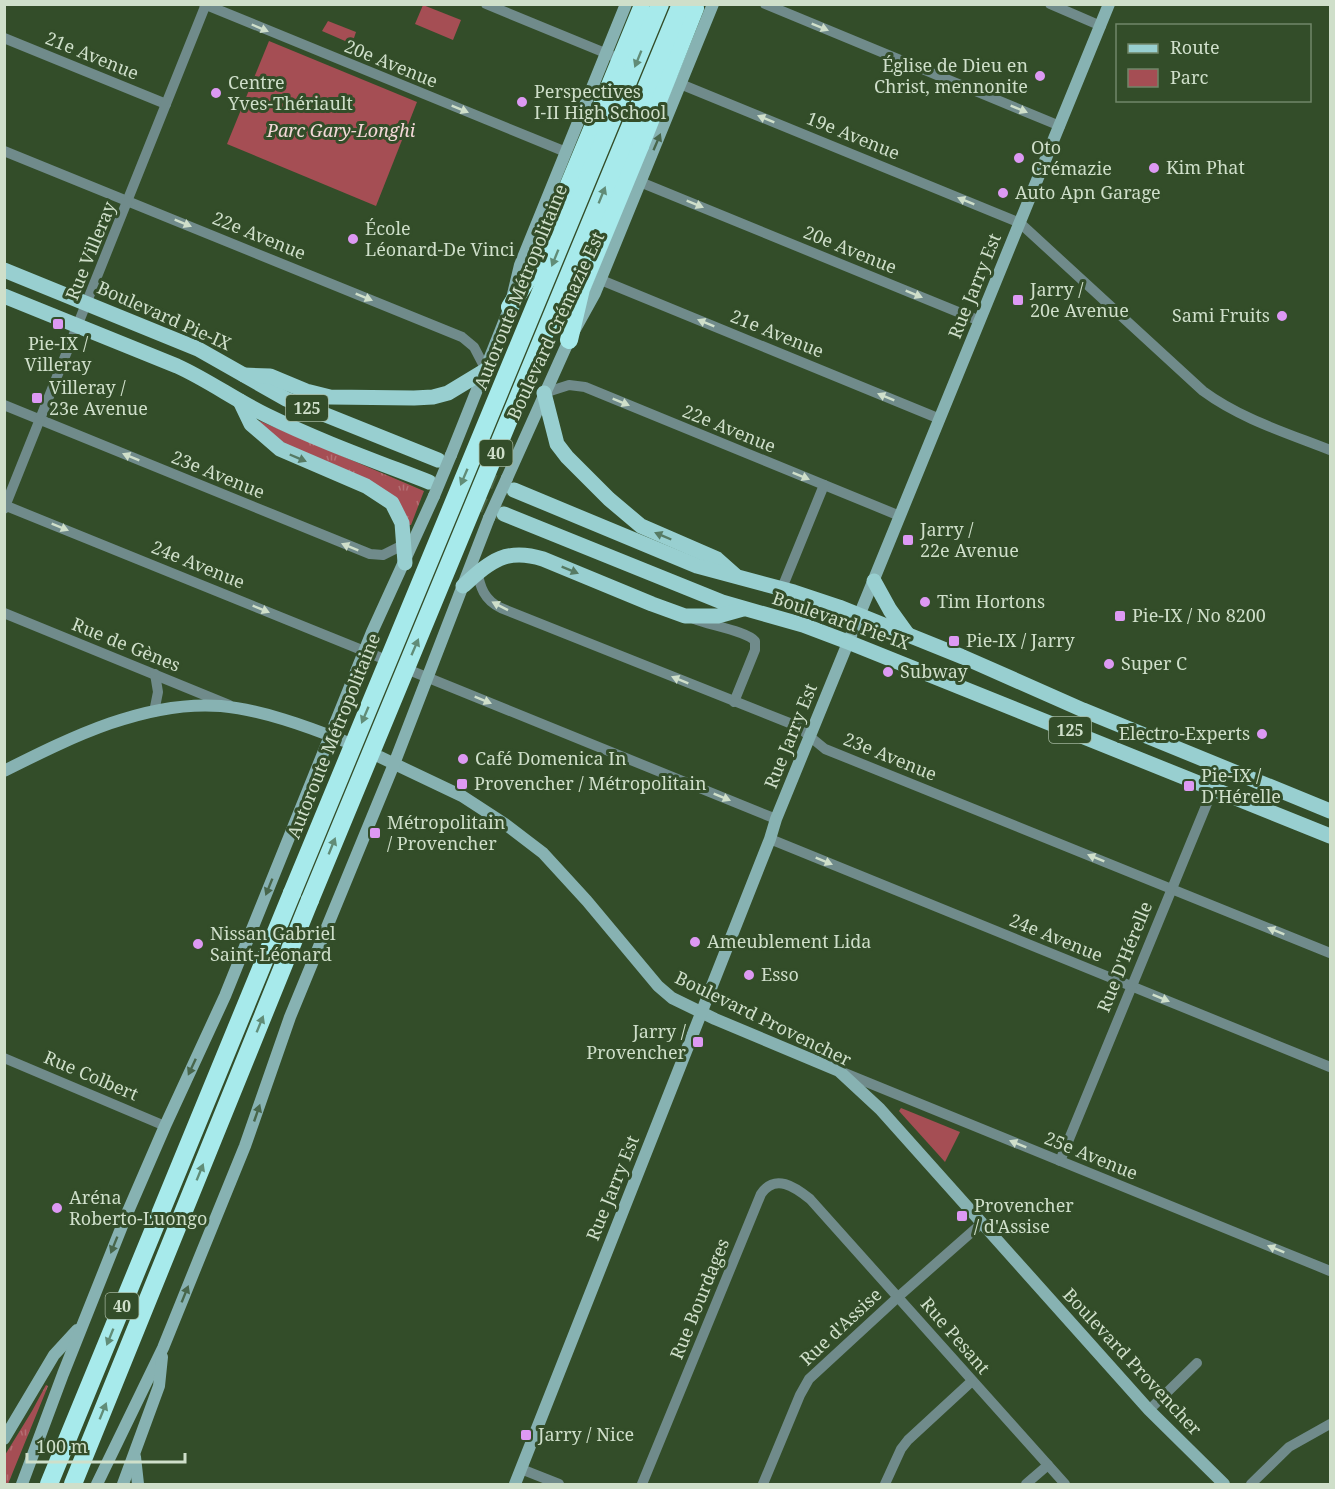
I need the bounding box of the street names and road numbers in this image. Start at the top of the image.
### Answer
street label: 21e Avenue [42,25,143,85]
street label: 20e Avenue [341,33,442,93]
street label: 19e Avenue [803,105,904,165]
street label: Autoroute Métropolitaine [468,180,572,393]
street label: Rue Villeray [59,197,121,303]
street label: 22e Avenue [209,205,310,265]
street label: 20e Avenue [800,219,901,279]
street label: Boulevard Crémazie Est [501,228,609,423]
street label: Rue Jarry Est [942,229,1006,342]
street label: Boulevard Pie-IX [94,275,235,355]
street label: 21e Avenue [727,303,828,363]
road number: 125 [286,395,328,421]
street label: 22e Avenue [679,398,780,458]
road number: 40 [480,440,512,466]
street label: 23e Avenue [168,444,269,504]
street label: 24e Avenue [148,534,249,594]
street label: Boulevard Pie-IX [769,585,913,655]
street label: Rue de Gènes [69,611,184,677]
street label: Autoroute Métropolitaine [281,629,385,842]
street label: Rue Jarry Est [758,679,822,792]
road number: 125 [1049,717,1091,743]
street label: 23e Avenue [840,726,941,786]
street label: Rue D'Hérelle [1091,898,1157,1016]
street label: 24e Avenue [1006,907,1107,967]
street label: Boulevard Provencher [671,965,856,1071]
street label: Rue Colbert [41,1044,142,1106]
street label: 25e Avenue [1041,1125,1142,1185]
street label: Rue Jarry Est [580,1131,644,1244]
street label: Rue Bourdages [664,1235,734,1363]
street label: Rue d'Assise [794,1282,886,1370]
street label: Boulevard Provencher [1058,1282,1208,1441]
street label: Rue Pesant [916,1292,996,1379]
road number: 40 [106,1293,138,1319]

